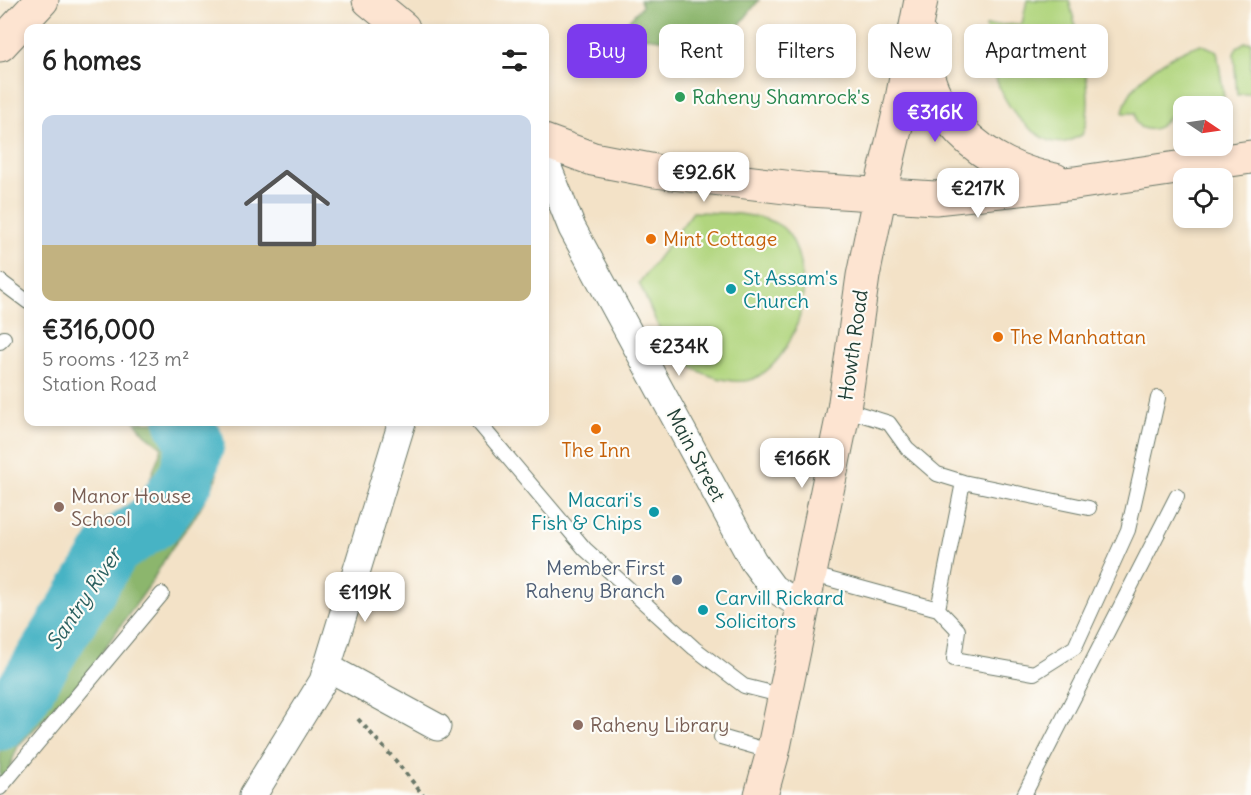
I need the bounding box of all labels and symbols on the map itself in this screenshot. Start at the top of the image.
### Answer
place label: Raheny Shamrock's [692,84,870,109]
marker: Raheny Shamrock's [673,90,687,104]
pin: €316K [893,92,977,143]
north arrow [1173,96,1233,156]
pin: €92.6K [655,152,753,203]
pin: €217K [936,168,1020,219]
place label: Mint Cottage [663,226,777,251]
marker: Mint Cottage [644,232,658,246]
place label: St Assam's Church [743,265,838,313]
marker: St Assam's Church [724,282,738,296]
street label: Howth Road [832,288,873,402]
place label: The Manhattan [1010,324,1146,349]
pin: €234K [637,326,721,377]
marker: The Manhattan [991,330,1005,344]
street label: Main Street [662,404,731,506]
marker: The Inn [589,422,603,436]
place label: The Inn [561,437,631,462]
pin: €166K [760,438,844,489]
place label: Manor House School [71,483,191,531]
place label: Macari's Fish & Chips [531,487,642,535]
marker: Manor House School [52,500,66,514]
marker: Macari's Fish & Chips [647,505,661,519]
water label: Santry River [40,541,129,654]
place label: Member First Raheny Branch [525,555,665,603]
pin: €119K [323,572,407,623]
marker: Member First Raheny Branch [670,573,684,587]
place label: Carvill Rickard Solicitors [715,585,844,633]
marker: Carvill Rickard Solicitors [696,603,710,617]
place label: Raheny Library [590,712,729,737]
marker: Raheny Library [571,718,585,732]

